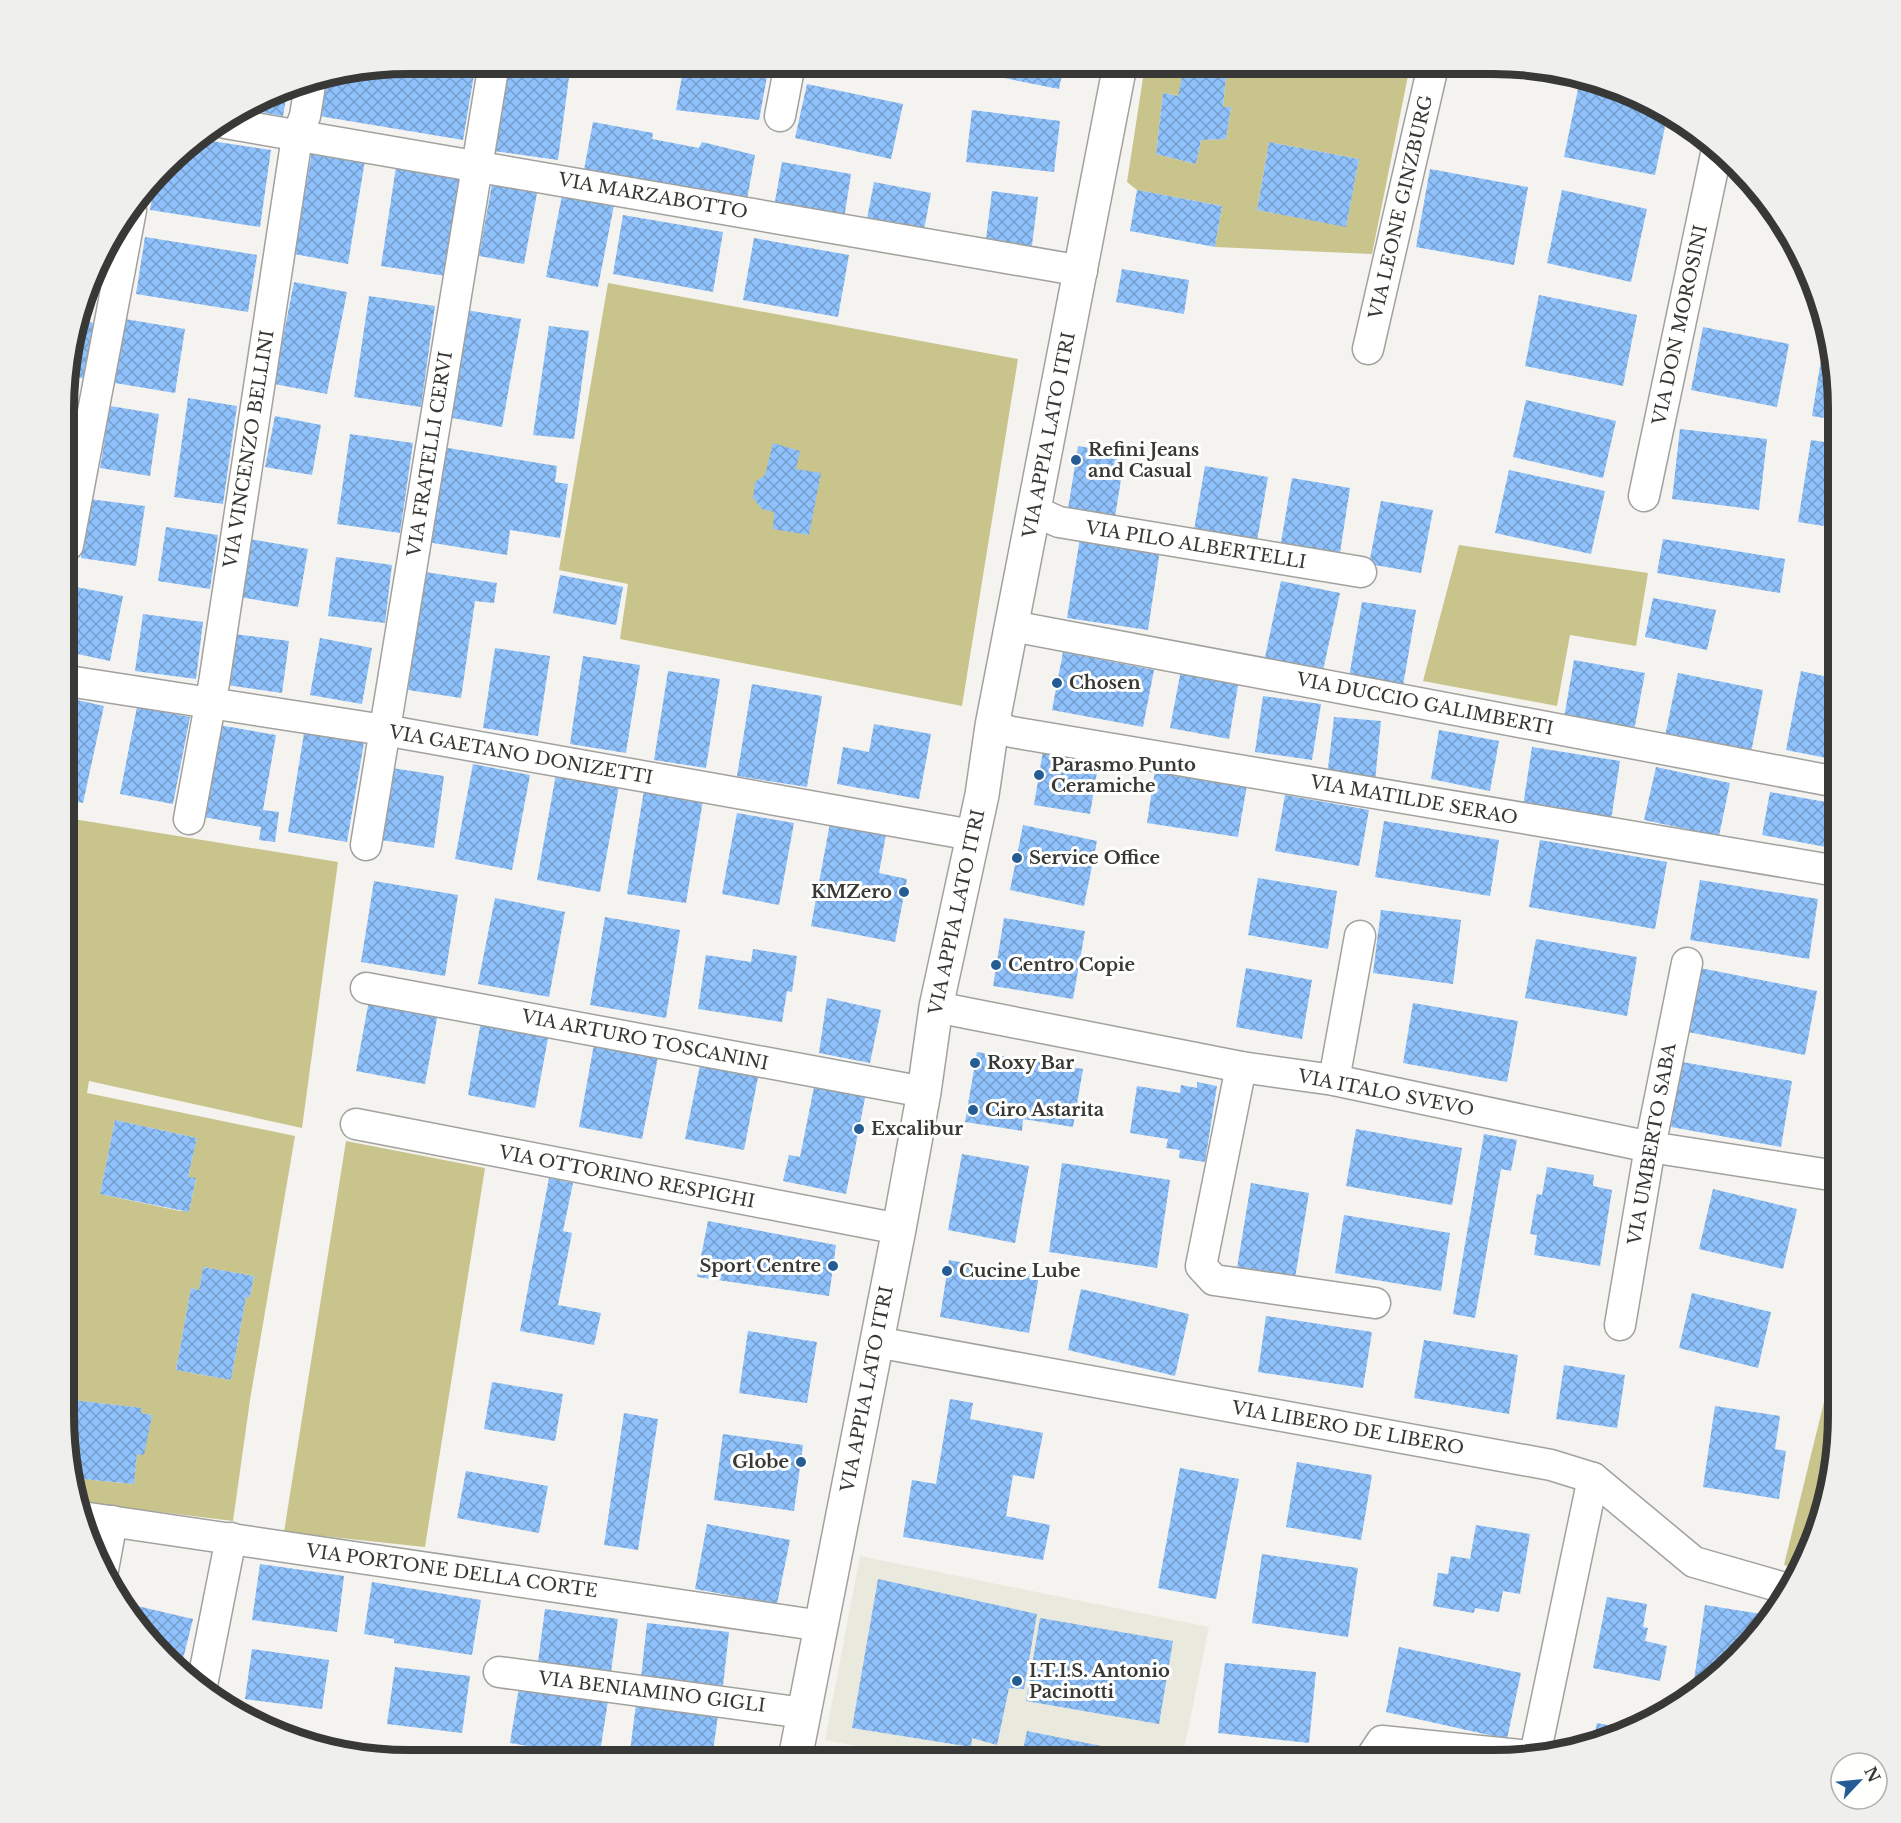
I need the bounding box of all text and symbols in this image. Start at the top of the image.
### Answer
street label: VIA LEONE GINZBURG [1364,93,1438,322]
street label: VIA MARZABOTTO [556,168,749,223]
street label: VIA DON MOROSINI [1648,223,1712,428]
street label: VIA VINCENZO BELLINI [219,328,279,571]
street label: VIA APPIA LATO ITRI [1018,330,1080,541]
street label: VIA FRATELLI CERVI [403,350,457,559]
place label: Refini Jeans and Casual [1088,439,1199,482]
marker: Refini Jeans and Casual [1069,453,1083,467]
street label: VIA PILO ALBERTELLI [1083,517,1308,573]
street label: VIA DUCCIO GALIMBERTI [1294,668,1555,740]
place label: Chosen [1069,672,1141,694]
marker: Chosen [1050,676,1064,690]
street label: VIA GAETANO DONIZETTI [387,721,655,789]
place label: Parasmo Punto Ceramiche [1051,754,1196,797]
marker: Parasmo Punto Ceramiche [1032,768,1046,782]
street label: VIA MATILDE SERAO [1308,771,1519,829]
street label: VIA APPIA LATO ITRI [924,807,990,1018]
place label: Service Office [1029,847,1160,869]
marker: Service Office [1010,851,1024,865]
place label: KMZero [811,881,892,903]
marker: KMZero [897,885,911,899]
place label: Centro Copie [1008,954,1135,976]
marker: Centro Copie [989,958,1003,972]
street label: VIA ARTURO TOSCANINI [519,1005,770,1075]
street label: VIA UMBERTO SABA [1623,1040,1681,1248]
place label: Roxy Bar [987,1052,1074,1074]
marker: Roxy Bar [968,1056,982,1070]
street label: VIA ITALO SVEVO [1295,1065,1476,1121]
place label: Ciro Astarita [985,1099,1105,1121]
marker: Ciro Astarita [966,1103,980,1117]
place label: Excalibur [871,1118,963,1140]
marker: Excalibur [852,1122,866,1136]
street label: VIA OTTORINO RESPIGHI [496,1141,757,1213]
place label: Sport Centre [699,1255,821,1277]
marker: Sport Centre [826,1259,840,1273]
place label: Cucine Lube [959,1260,1081,1282]
marker: Cucine Lube [940,1264,954,1278]
street label: VIA APPIA LATO ITRI [836,1284,898,1495]
street label: VIA LIBERO DE LIBERO [1229,1397,1466,1459]
place label: Globe [732,1451,789,1473]
marker: Globe [794,1455,808,1469]
street label: VIA PORTONE DELLA CORTE [304,1540,599,1602]
place label: I.T.I.S. Antonio Pacinotti [1029,1660,1170,1703]
street label: VIA BENIAMINO GIGLI [536,1667,767,1717]
marker: I.T.I.S. Antonio Pacinotti [1010,1674,1024,1688]
north arrow [1829,1751,1889,1811]
text: N [1860,1763,1885,1786]

